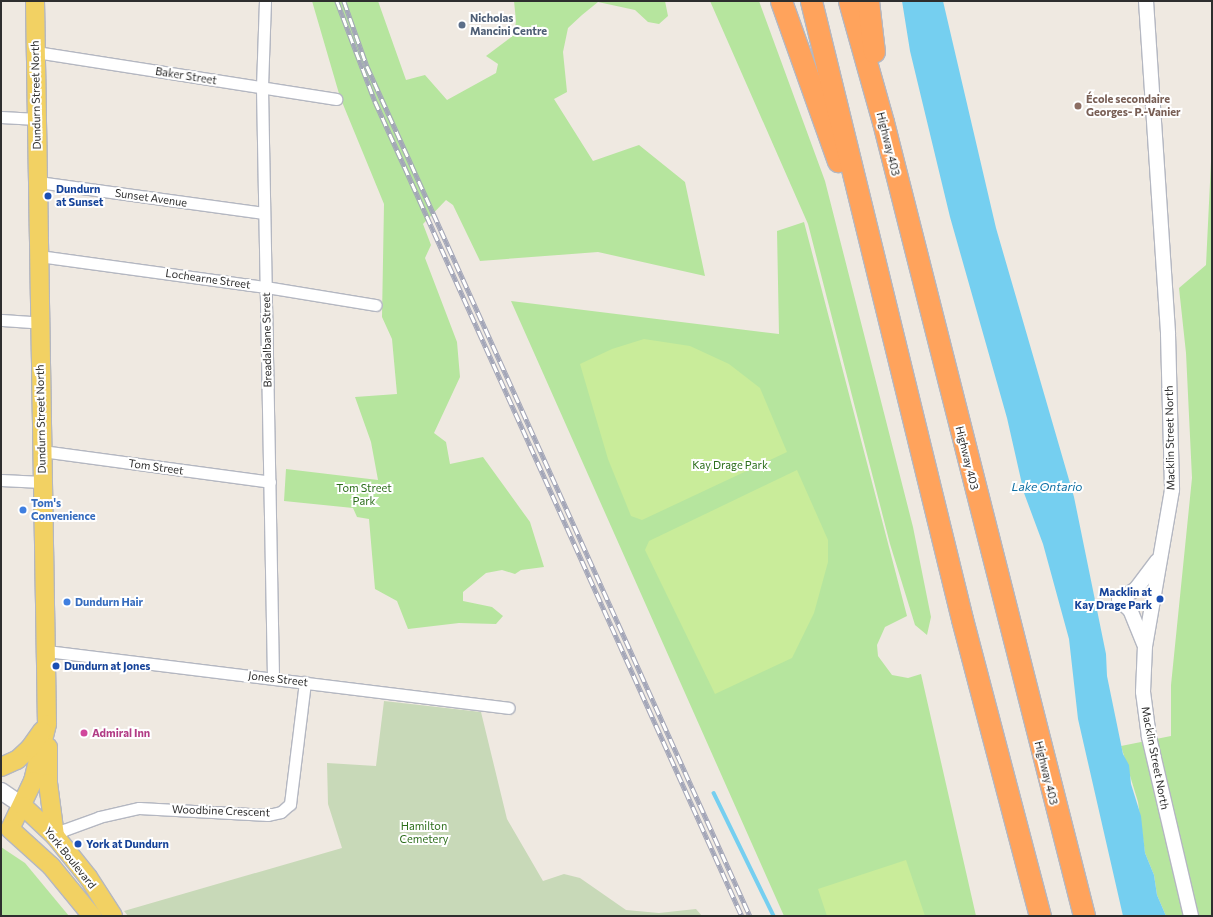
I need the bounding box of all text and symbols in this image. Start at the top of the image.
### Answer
place label: Nicholas Mancini Centre [470,12,547,38]
marker: Nicholas Mancini Centre [457,20,467,30]
street label: Dundurn Street North [28,40,44,150]
street label: Baker Street [154,65,218,87]
place label: École secondaire Georges- P.-Vanier [1086,93,1181,119]
marker: École secondaire Georges- P.-Vanier [1073,101,1083,111]
street label: Highway 403 [874,111,902,177]
place label: Dundurn at Sunset [56,183,103,209]
street label: Sunset Avenue [114,186,188,210]
marker: Dundurn at Sunset [43,191,53,201]
street label: Lochearne Street [165,266,251,292]
street label: Breadalbane Street [260,292,274,388]
street label: Dundurn Street North [33,364,49,474]
street label: Macklin Street North [1162,385,1178,491]
street label: Highway 403 [953,425,981,491]
street label: Tom Street [128,457,184,477]
park label: Kay Drage Park [692,458,768,472]
water label: Lake Ontario [1012,480,1082,494]
park label: Tom Street Park [336,482,392,508]
place label: Tom's Convenience [31,497,96,523]
marker: Tom's Convenience [18,505,28,515]
place label: Macklin at Kay Drage Park [1075,586,1152,612]
marker: Macklin at Kay Drage Park [1155,594,1165,604]
place label: Dundurn Hair [75,595,143,609]
marker: Dundurn Hair [62,597,72,607]
place label: Dundurn at Jones [64,659,150,673]
marker: Dundurn at Jones [51,661,61,671]
street label: Jones Street [247,669,309,689]
street label: Macklin Street North [1139,705,1171,811]
place label: Admiral Inn [92,726,150,740]
marker: Admiral Inn [79,728,89,738]
street label: Highway 403 [1032,740,1060,806]
street label: Woodbine Crescent [172,803,270,819]
park label: Hamilton Cemetery [400,820,448,846]
street label: York Boulevard [41,825,99,891]
place label: York at Dundurn [86,837,169,851]
marker: York at Dundurn [73,839,83,849]

